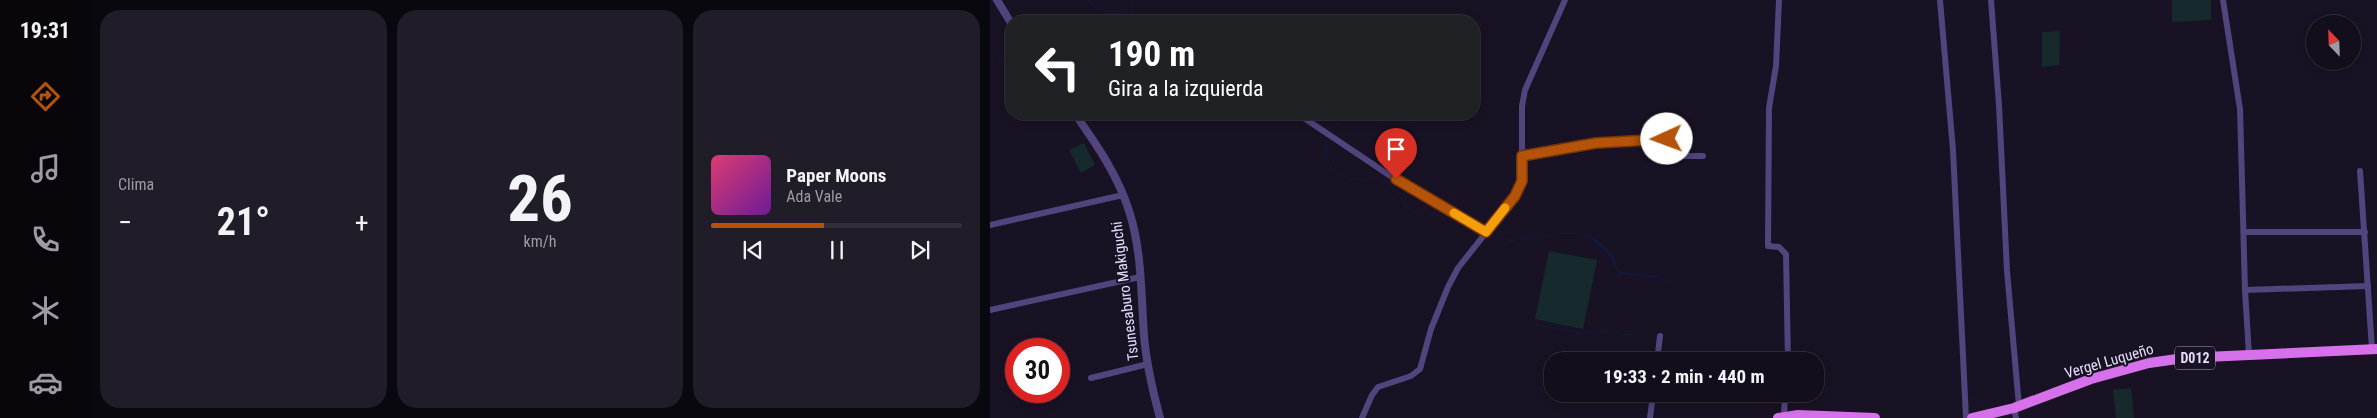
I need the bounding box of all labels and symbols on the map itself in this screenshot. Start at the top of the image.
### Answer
north arrow [2306,15,2361,70]
position arrow [1640,112,1692,164]
pin [1375,128,1417,179]
street label: Tsunesaburo Makiguchi [1108,220,1142,362]
speed limit sign: 30 [1005,338,1070,403]
street label: Vergel Luqueño [2063,340,2155,382]
road number: D012 [2175,346,2215,369]

